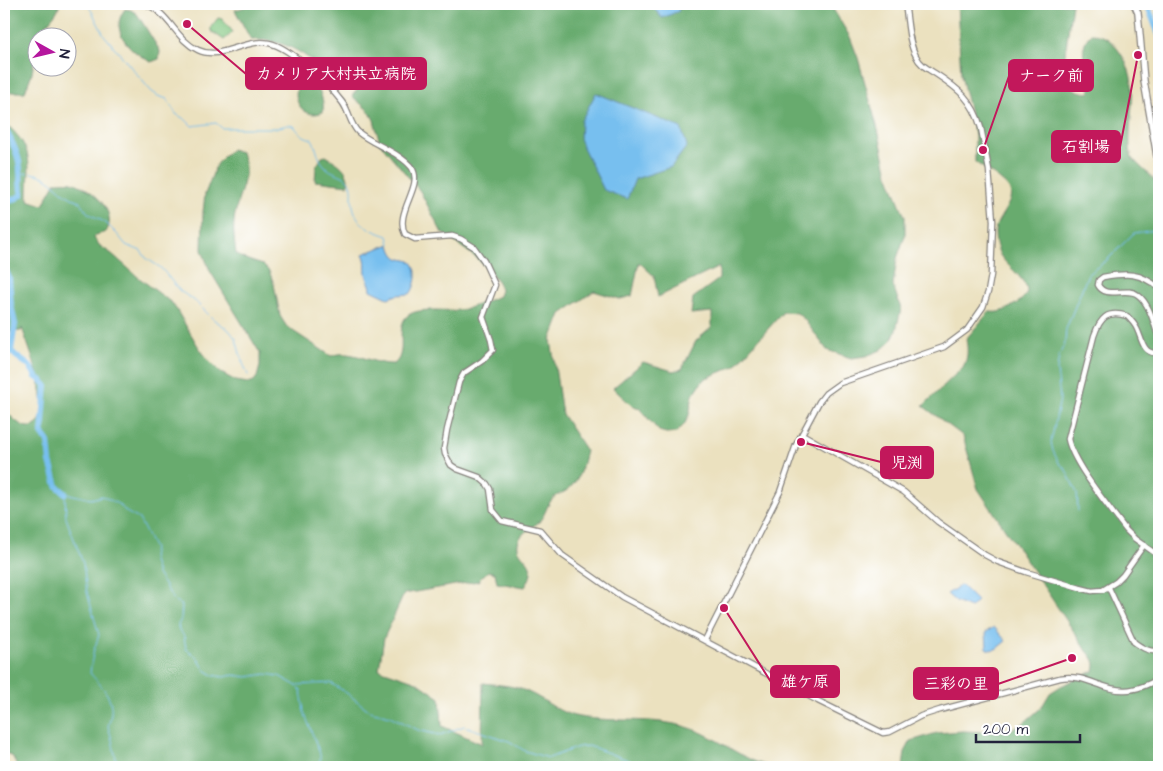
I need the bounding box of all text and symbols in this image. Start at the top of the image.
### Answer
north arrow [28,28,78,78]
text: N [53,48,74,60]
callout: カメリア大村共立病院 [246,58,426,89]
callout: ナーク前 [1009,60,1093,91]
text: カメリア大村共立病院 [256,63,416,85]
text: ナーク前 [1019,65,1083,87]
callout: 石割場 [1052,131,1120,162]
text: 石割場 [1062,136,1110,158]
callout: 児渕 [881,447,933,478]
text: 児渕 [891,452,923,474]
callout: 雄ケ原 [771,666,839,697]
callout: 三彩の里 [914,668,998,699]
text: 雄ケ原 [781,671,829,693]
text: 三彩の里 [924,673,988,695]
scale bar [976,711,1079,743]
text: 200 m [983,719,1029,740]

